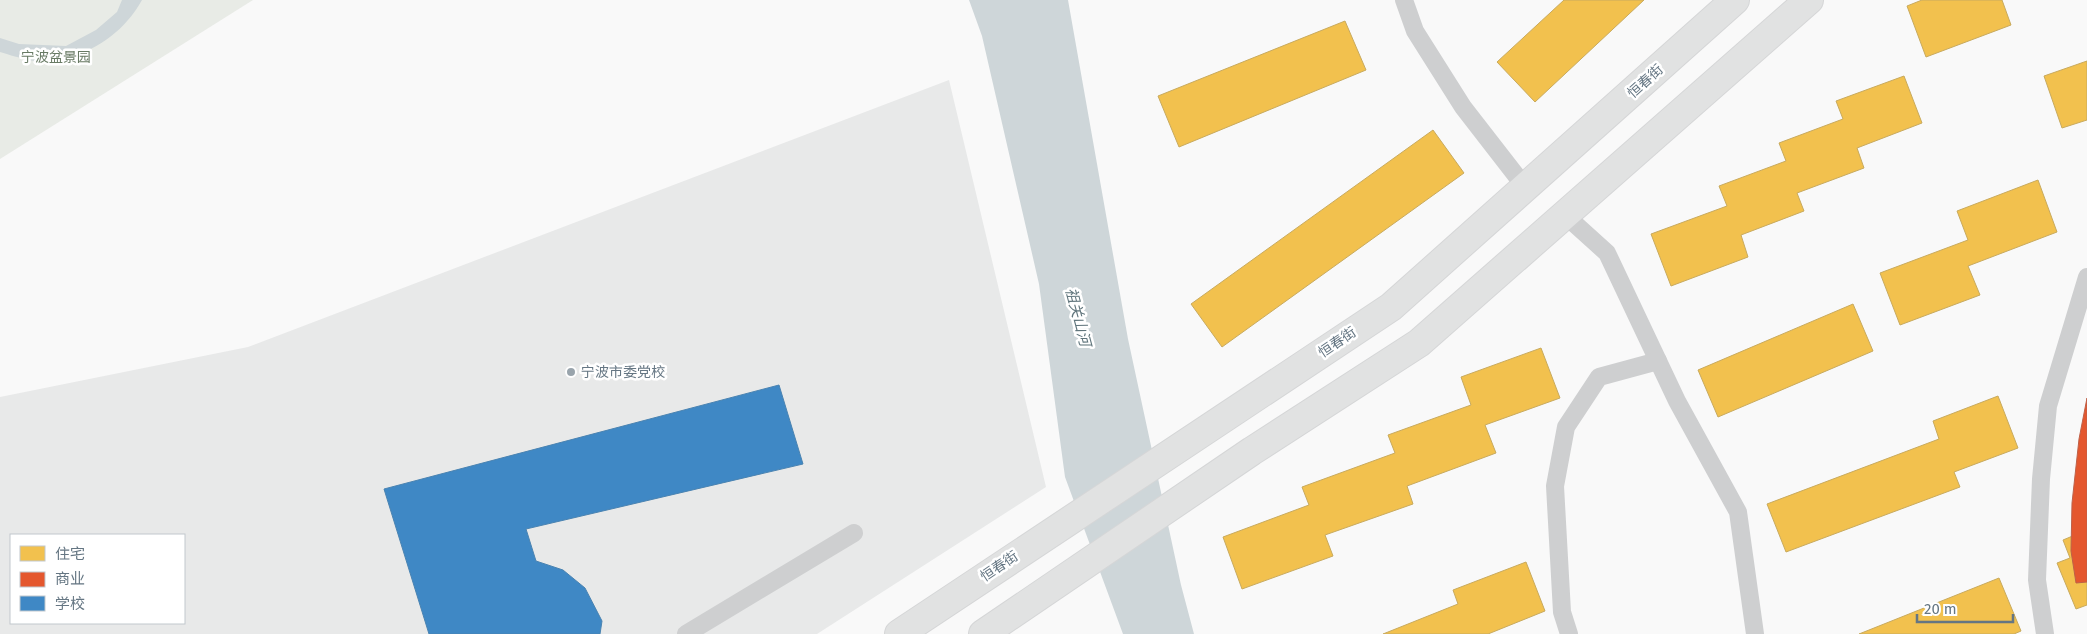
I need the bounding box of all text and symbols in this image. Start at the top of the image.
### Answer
park label: 宁波盆景园 [21,49,91,66]
street label: 恒春街 [1624,61,1667,102]
water label: 祖关山河 [1062,286,1095,351]
street label: 恒春街 [1315,324,1359,361]
place label: 宁波市委党校 [581,364,665,381]
marker: 宁波市委党校 [565,366,577,378]
legend [10,534,185,624]
text: 住宅 [55,545,85,563]
street label: 恒春街 [977,548,1021,585]
text: 商业 [55,570,85,588]
scale bar [1917,592,2013,624]
text: 学校 [55,595,85,613]
text: 20 m [1924,600,1957,618]

